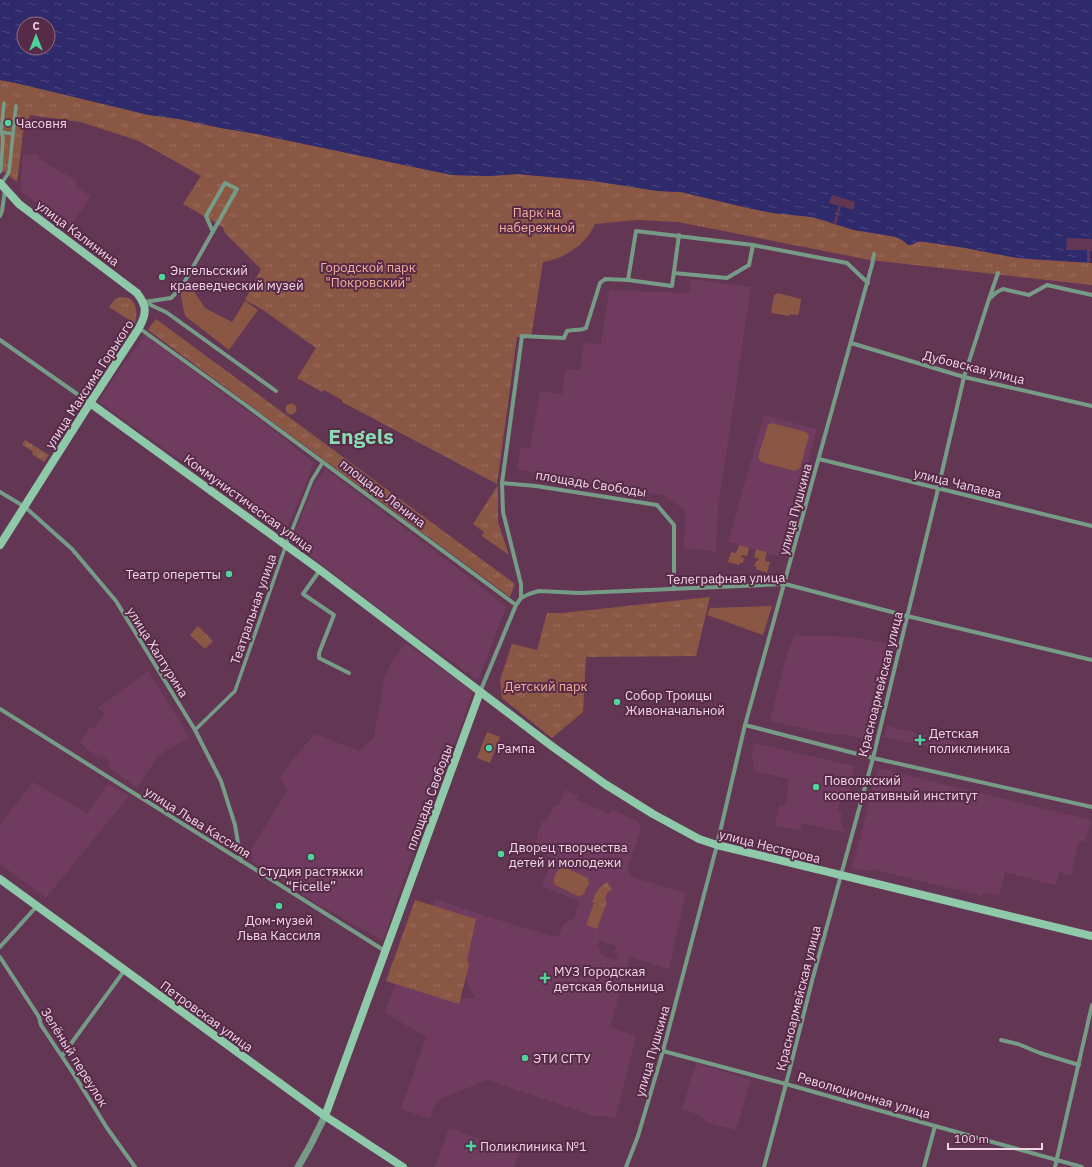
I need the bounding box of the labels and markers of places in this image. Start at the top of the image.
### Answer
place label: Часовня [16,115,67,132]
marker: Часовня [3,118,13,128]
place label: Энгельсский краеведческий музей [170,262,304,294]
marker: Энгельсский краеведческий музей [157,272,167,282]
place label: Театр оперетты [126,566,221,583]
marker: Театр оперетты [224,569,234,579]
place label: Собор Троицы Живоначальной [625,687,725,719]
marker: Собор Троицы Живоначальной [612,697,622,707]
place label: Детская поликлиника [929,725,1010,757]
marker: Детская поликлиника [914,734,926,746]
place label: Рампа [497,740,535,757]
marker: Рампа [484,743,494,753]
place label: Поволжский кооперативный институт [824,772,978,804]
marker: Поволжский кооперативный институт [811,782,821,792]
place label: Дворец творчества детей и молодежи [509,839,628,871]
marker: Дворец творчества детей и молодежи [496,849,506,859]
marker: Студия растяжки “Ficelle” [306,852,316,862]
place label: Студия растяжки “Ficelle” [259,863,363,895]
marker: Дом-музей Льва Кассиля [274,901,284,911]
place label: Дом-музей Льва Кассиля [237,912,321,944]
place label: МУЗ Городская детская больница [554,963,664,995]
marker: МУЗ Городская детская больница [539,972,551,984]
place label: ЭТИ СГТУ [533,1050,591,1067]
marker: ЭТИ СГТУ [520,1053,530,1063]
place label: Поликлиника №1 [480,1138,587,1155]
marker: Поликлиника №1 [465,1140,477,1152]

